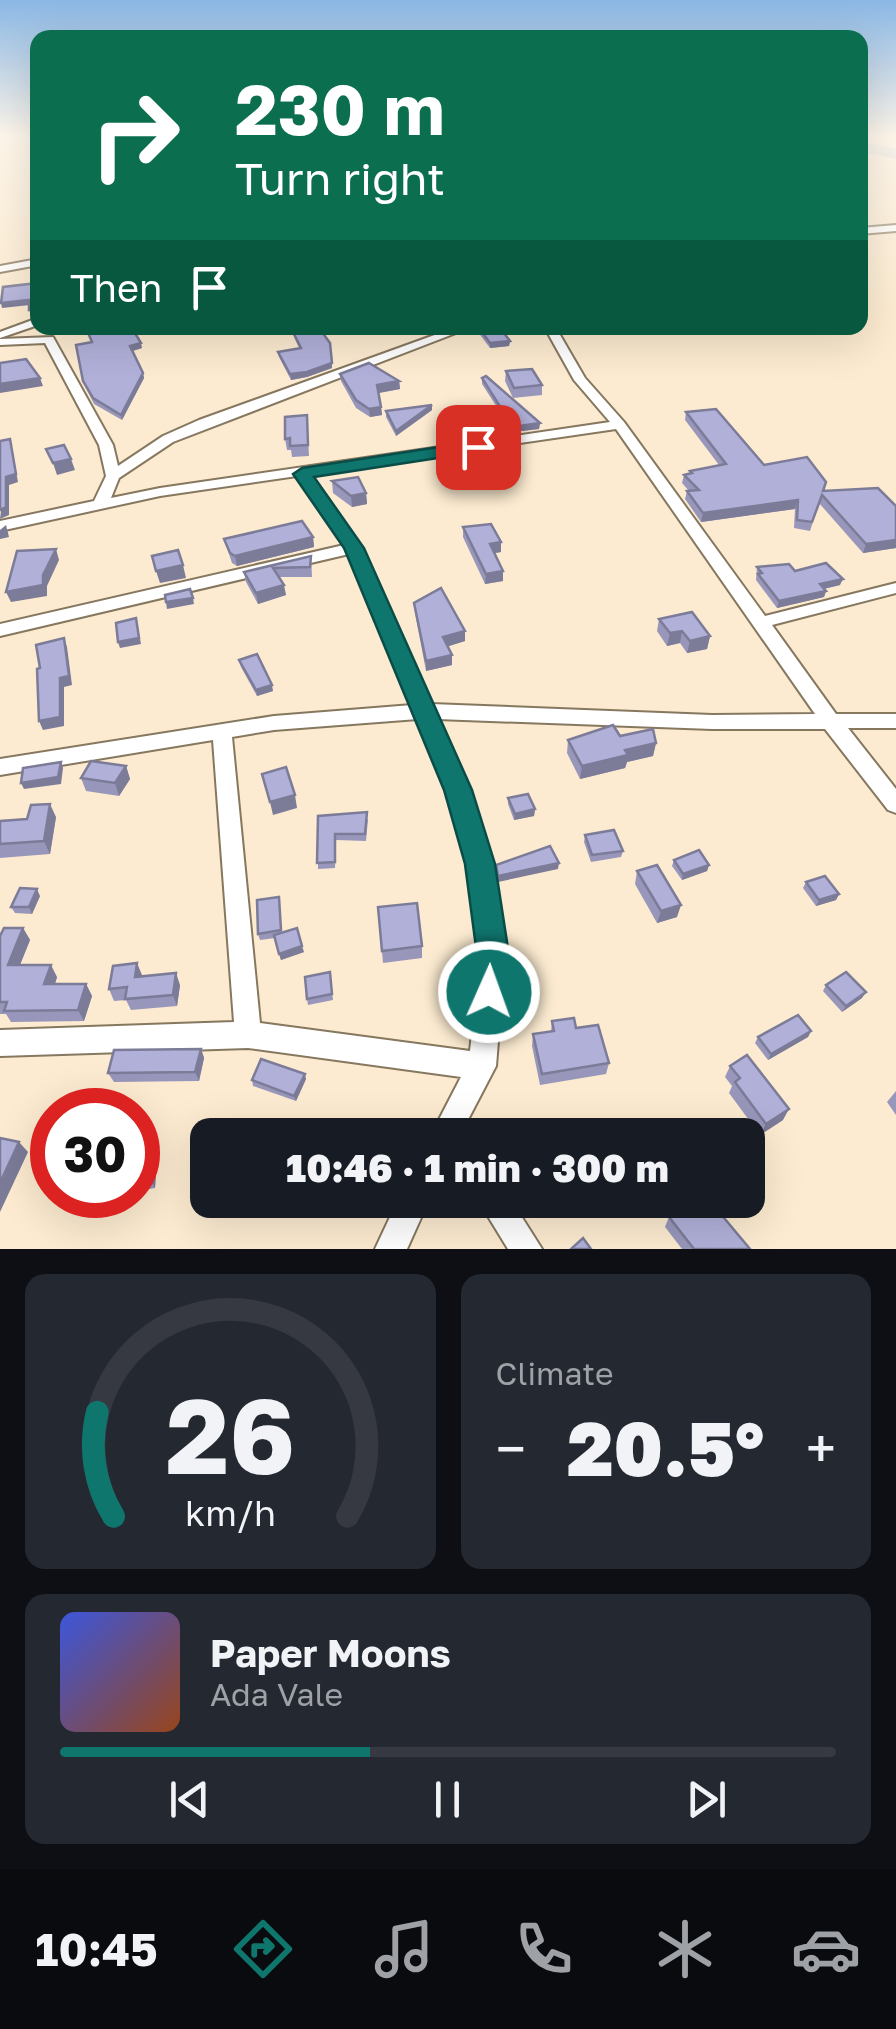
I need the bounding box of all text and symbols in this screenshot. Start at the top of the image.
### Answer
text: 230 m [235,66,445,150]
icon: right [70,70,200,200]
text: Turn right [235,151,445,205]
icon: arrive [182,260,237,315]
text: Then [70,265,162,310]
pin [436,405,521,490]
icon: arrive [451,420,506,475]
position arrow [437,940,541,1044]
speed limit sign: 30 [30,1088,160,1218]
text: 10:46 · 1 min · 300 m [286,1145,669,1190]
text: Climate [496,1354,614,1392]
text: 26 [166,1372,295,1497]
text: 20.5° [567,1402,764,1493]
text: − [496,1415,526,1481]
text: + [806,1415,836,1481]
text: km/h [185,1491,276,1534]
text: Paper Moons [210,1630,451,1675]
text: Ada Vale [210,1675,343,1713]
icon: previous [162,1772,217,1827]
icon: pause [420,1772,475,1827]
icon: next [679,1772,734,1827]
icon: directions [228,1914,298,1984]
icon: music [369,1914,439,1984]
icon: phone [509,1914,579,1984]
icon: climate [650,1914,720,1984]
icon: car [791,1914,861,1984]
text: 10:45 [35,1922,158,1976]

